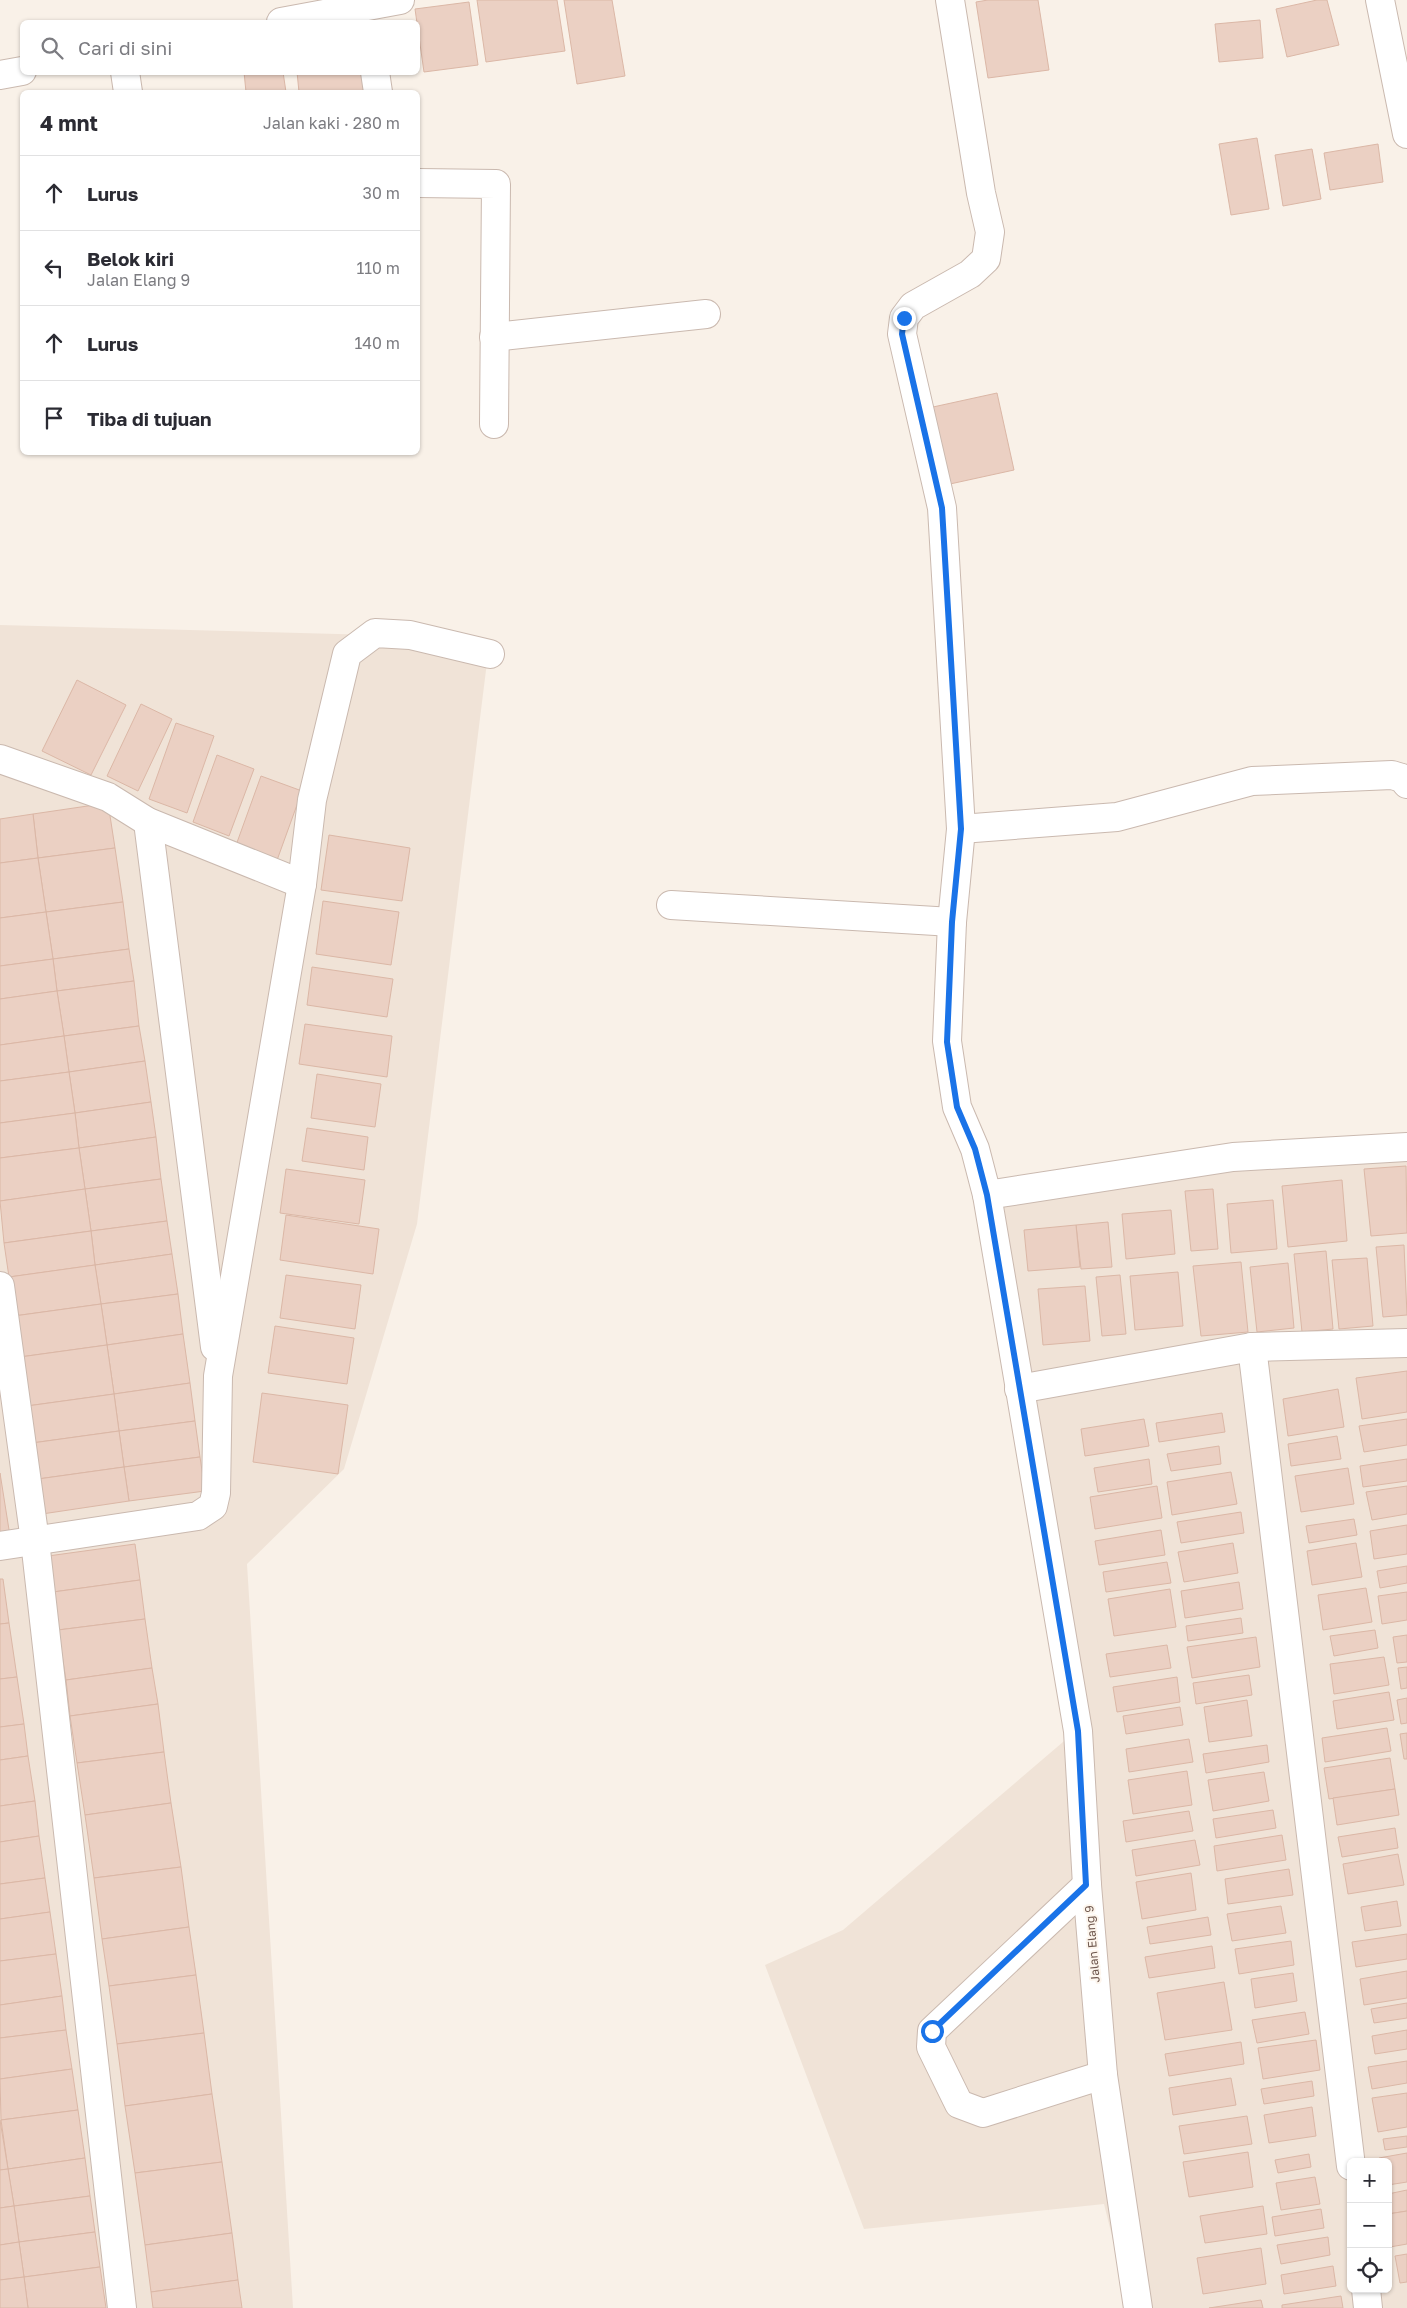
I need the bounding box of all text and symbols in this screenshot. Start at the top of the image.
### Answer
search box [20,20,420,75]
icon: search [38,34,66,62]
text: Cari di sini [78,36,172,59]
text: 4 mnt [40,110,98,136]
text: Jalan kaki · 280 m [263,113,400,133]
icon: ahead [40,179,68,207]
text: Lurus [87,182,138,205]
text: 30 m [363,183,400,203]
text: Belok kiri [87,247,174,270]
icon: left [40,254,68,282]
text: 110 m [356,258,400,278]
text: Jalan Elang 9 [87,270,190,290]
route end [893,307,916,330]
icon: ahead [40,329,68,357]
text: Lurus [87,332,138,355]
text: 140 m [354,333,400,353]
icon: arrive [40,404,68,432]
text: Tiba di tujuan [87,407,212,430]
street label: Jalan Elang 9 [1081,1905,1103,1983]
route start [921,2020,944,2043]
map controls [1347,2158,1392,2293]
button: + [1347,2158,1392,2203]
button: − [1347,2203,1392,2248]
button: locate [1347,2248,1392,2293]

